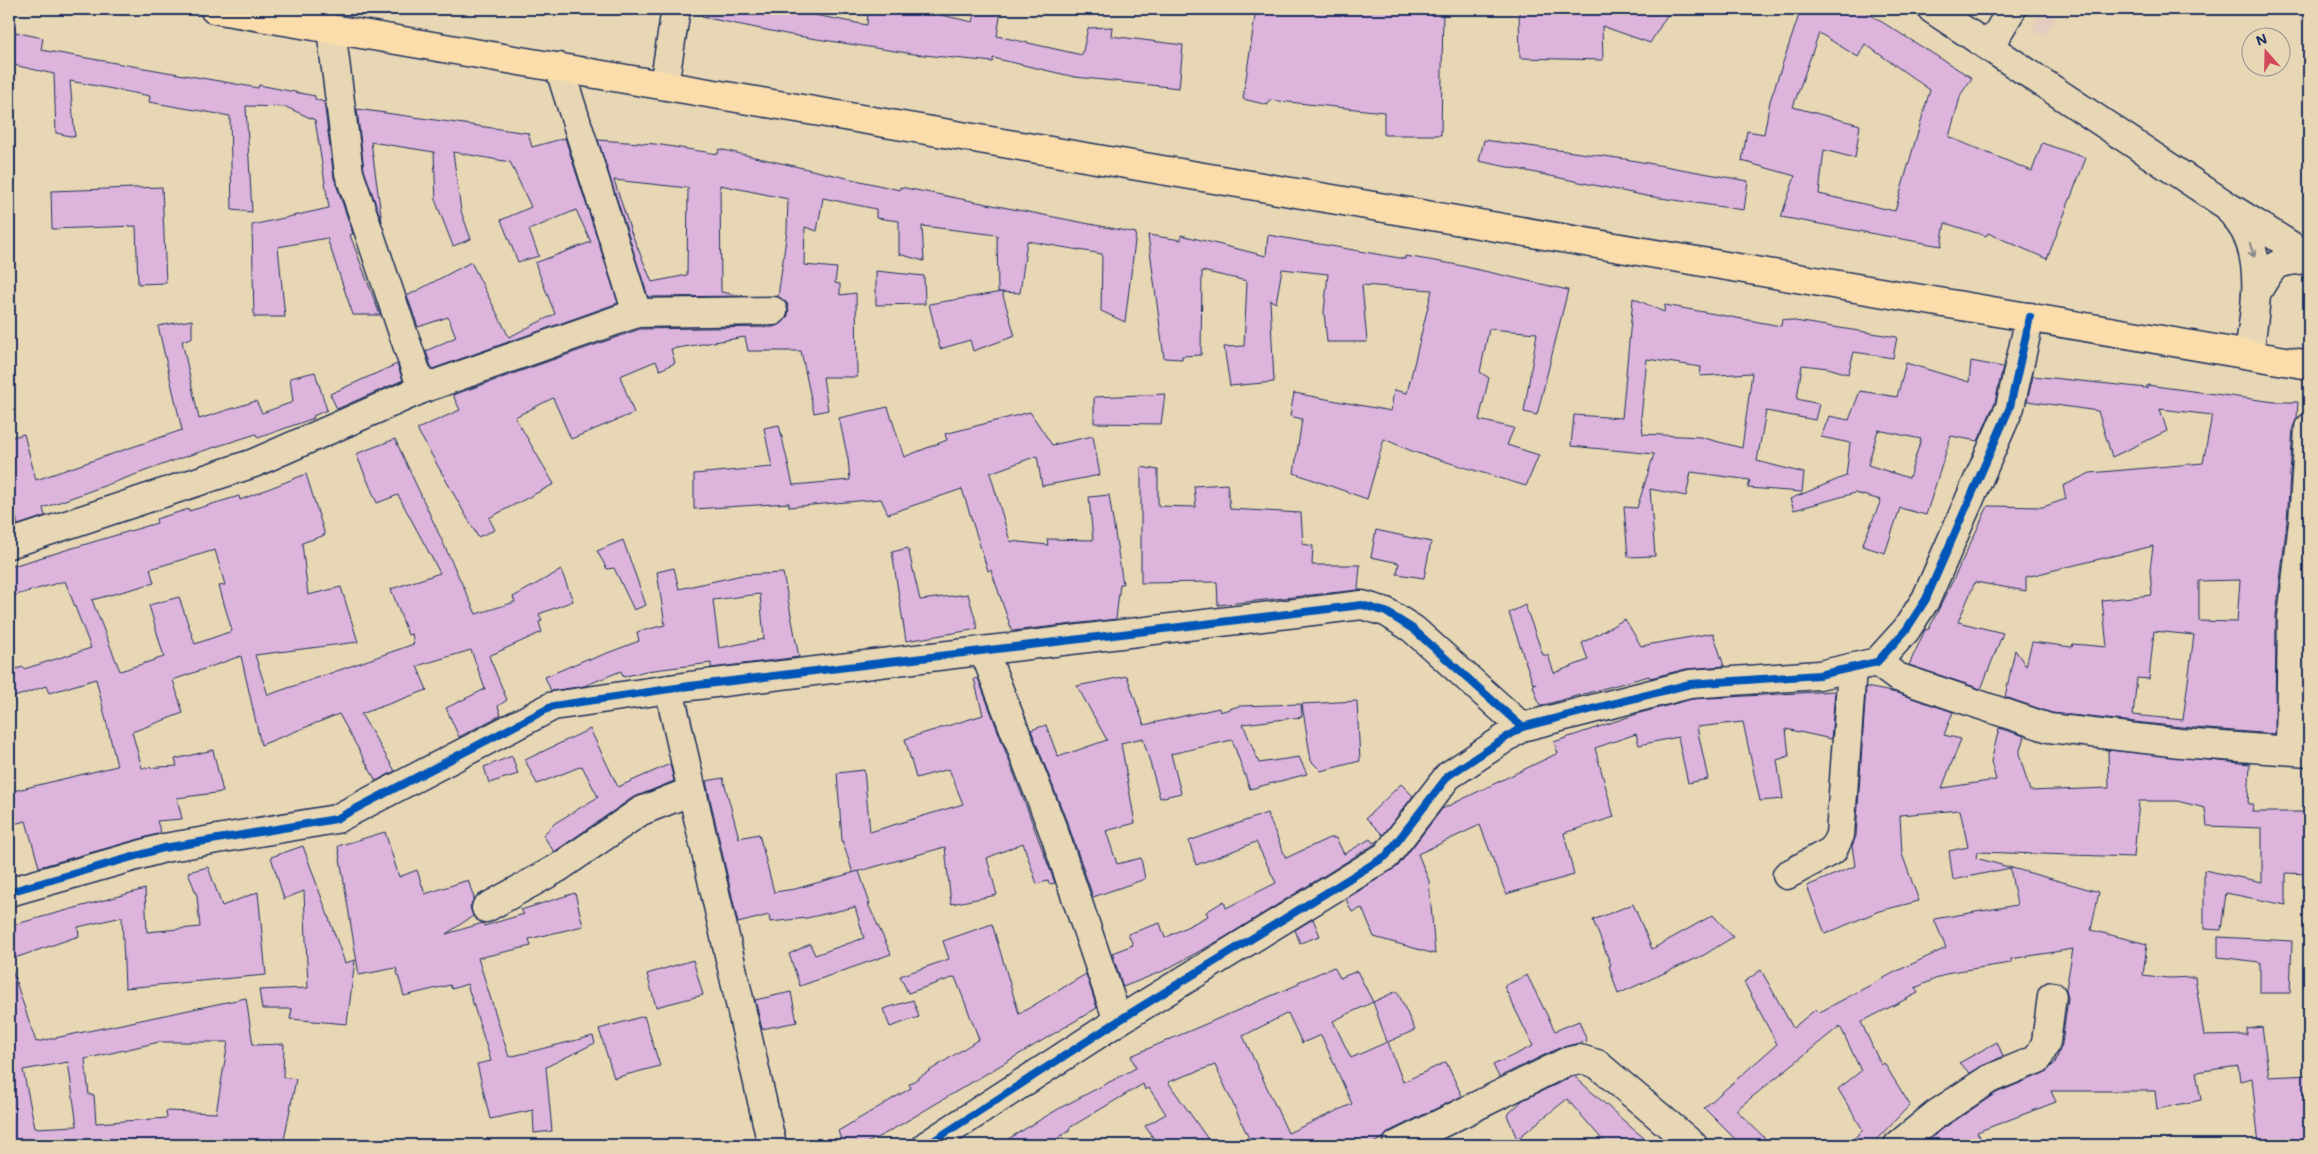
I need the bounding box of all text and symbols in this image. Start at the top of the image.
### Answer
north arrow [2240,28,2290,78]
text: N [2253,29,2270,50]
one-way arrow [2247,242,2257,258]

